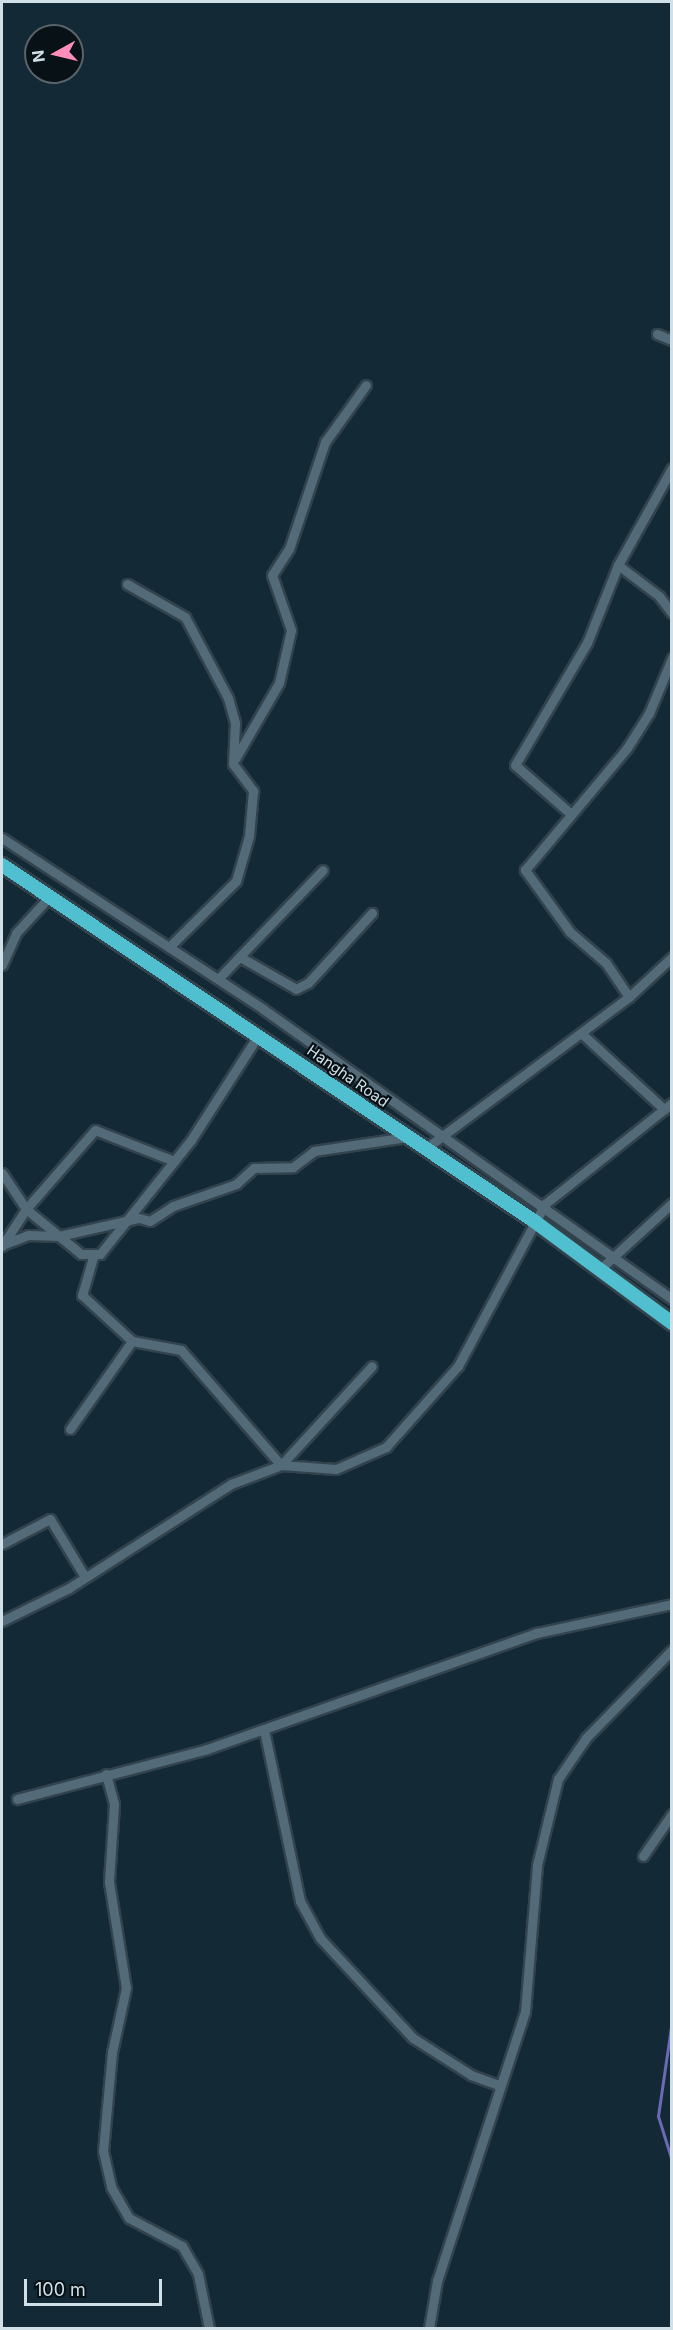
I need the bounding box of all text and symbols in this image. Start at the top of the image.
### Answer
north arrow [24,24,84,84]
text: N [27,49,49,64]
street label: Hangha Road [304,1041,392,1111]
scale bar [27,2267,165,2305]
text: 100 m [35,2279,86,2300]

